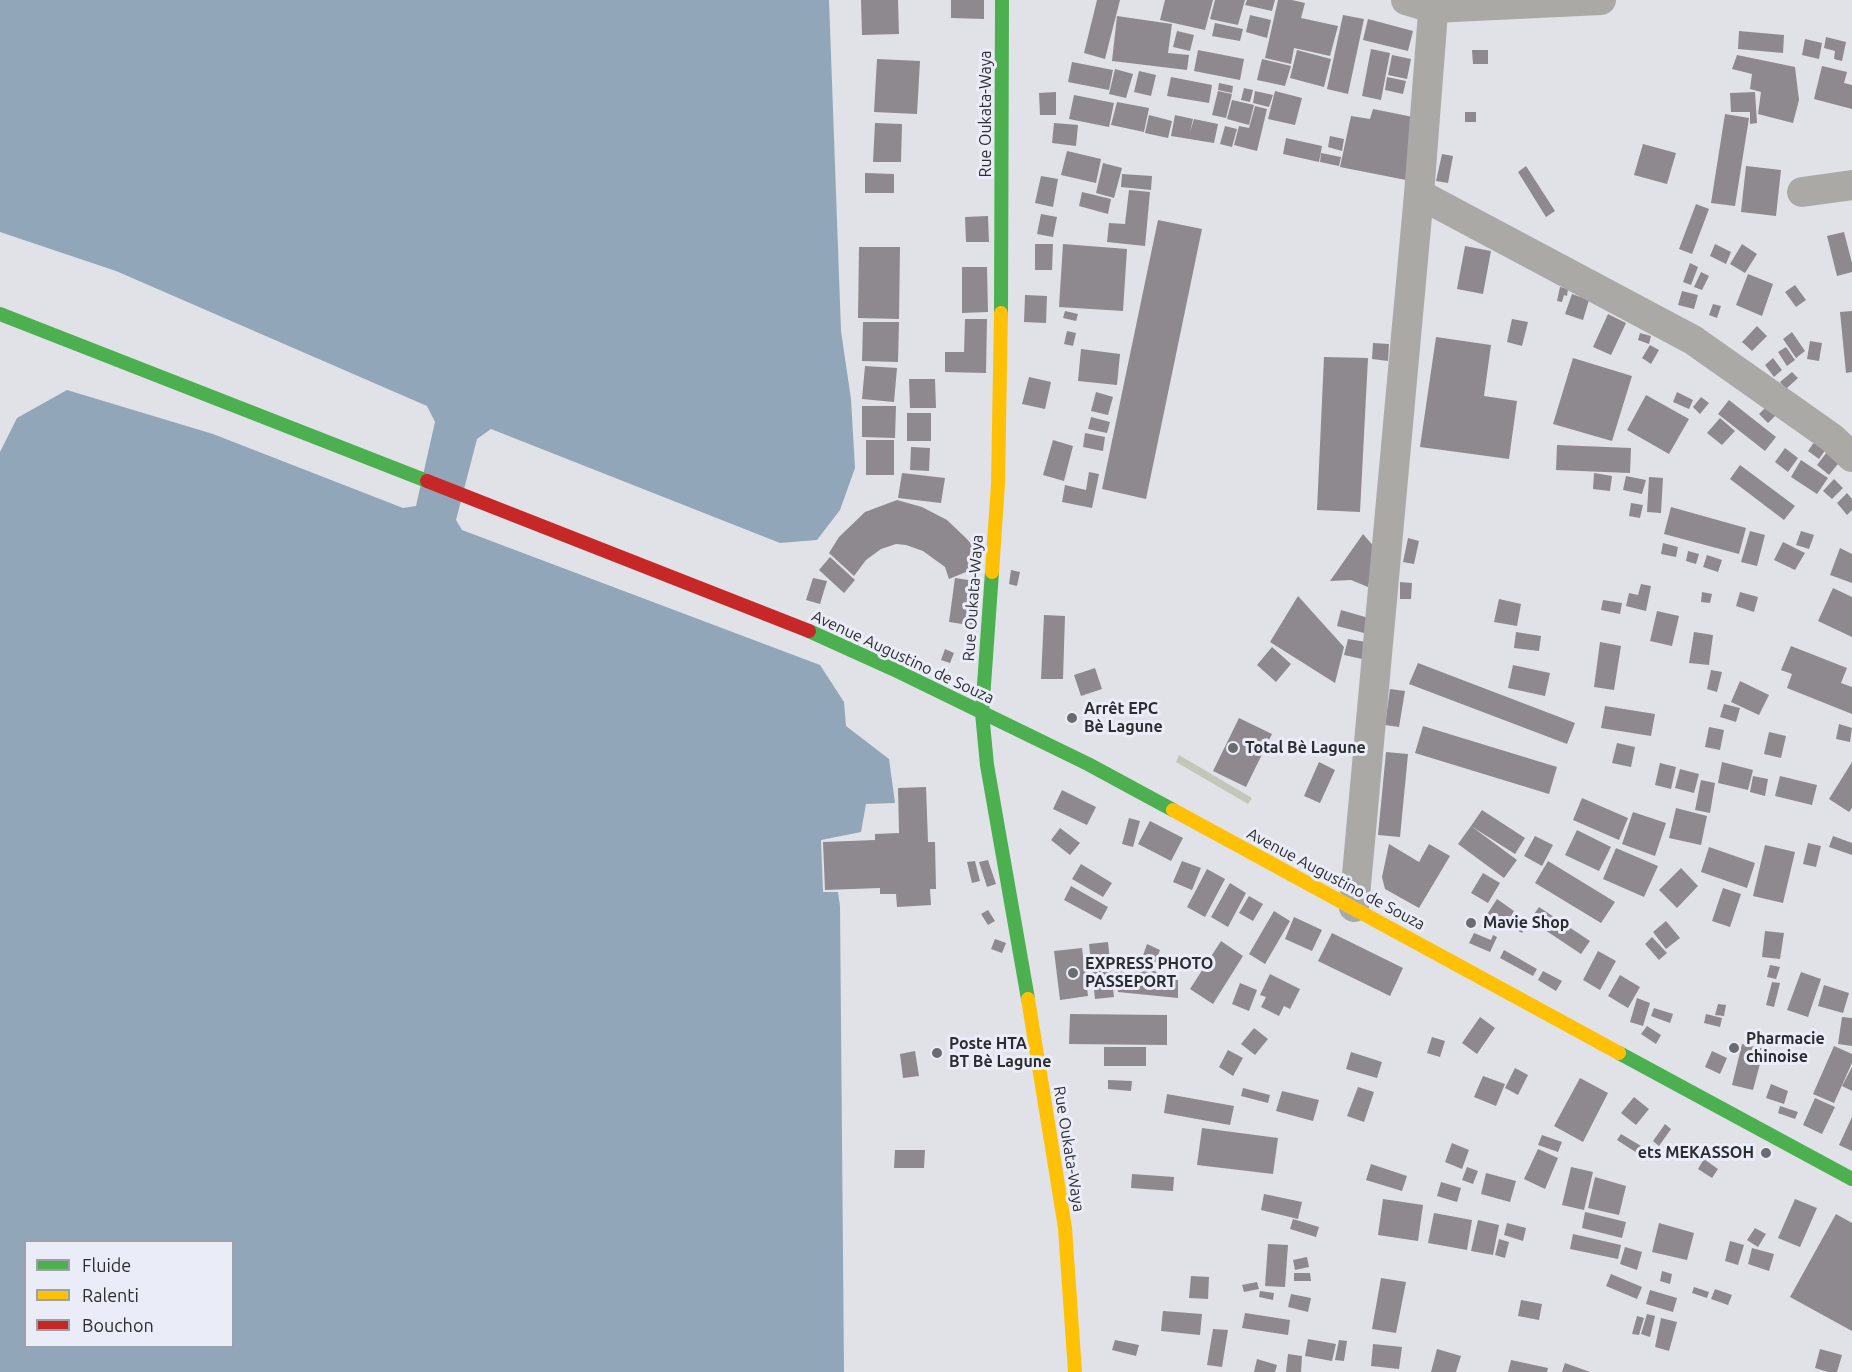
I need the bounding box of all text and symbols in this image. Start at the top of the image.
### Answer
street label: Rue Oukata-Waya [976,50,996,178]
street label: Rue Oukata-Waya [959,534,987,662]
street label: Avenue Augustino de Souza [809,606,997,708]
place label: Arrêt EPC Bè Lagune [1084,699,1163,737]
marker: Arrêt EPC Bè Lagune [1065,711,1079,725]
place label: Total Bè Lagune [1245,738,1366,758]
marker: Total Bè Lagune [1226,741,1240,755]
street label: Avenue Augustino de Souza [1244,824,1428,934]
place label: Mavie Shop [1483,913,1569,933]
marker: Mavie Shop [1464,916,1478,930]
place label: EXPRESS PHOTO PASSEPORT [1085,954,1213,992]
marker: EXPRESS PHOTO PASSEPORT [1066,966,1080,980]
place label: Pharmacie chinoise [1746,1029,1825,1067]
place label: Poste HTA BT Bè Lagune [949,1034,1051,1072]
marker: Pharmacie chinoise [1727,1041,1741,1055]
marker: Poste HTA BT Bè Lagune [930,1046,944,1060]
street label: Rue Oukata-Waya [1050,1085,1088,1213]
place label: ets MEKASSOH [1638,1143,1754,1163]
marker: ets MEKASSOH [1759,1146,1773,1160]
legend [24,1240,234,1348]
text: Fluide [82,1255,131,1275]
text: Ralenti [82,1285,139,1305]
text: Bouchon [82,1315,154,1335]

